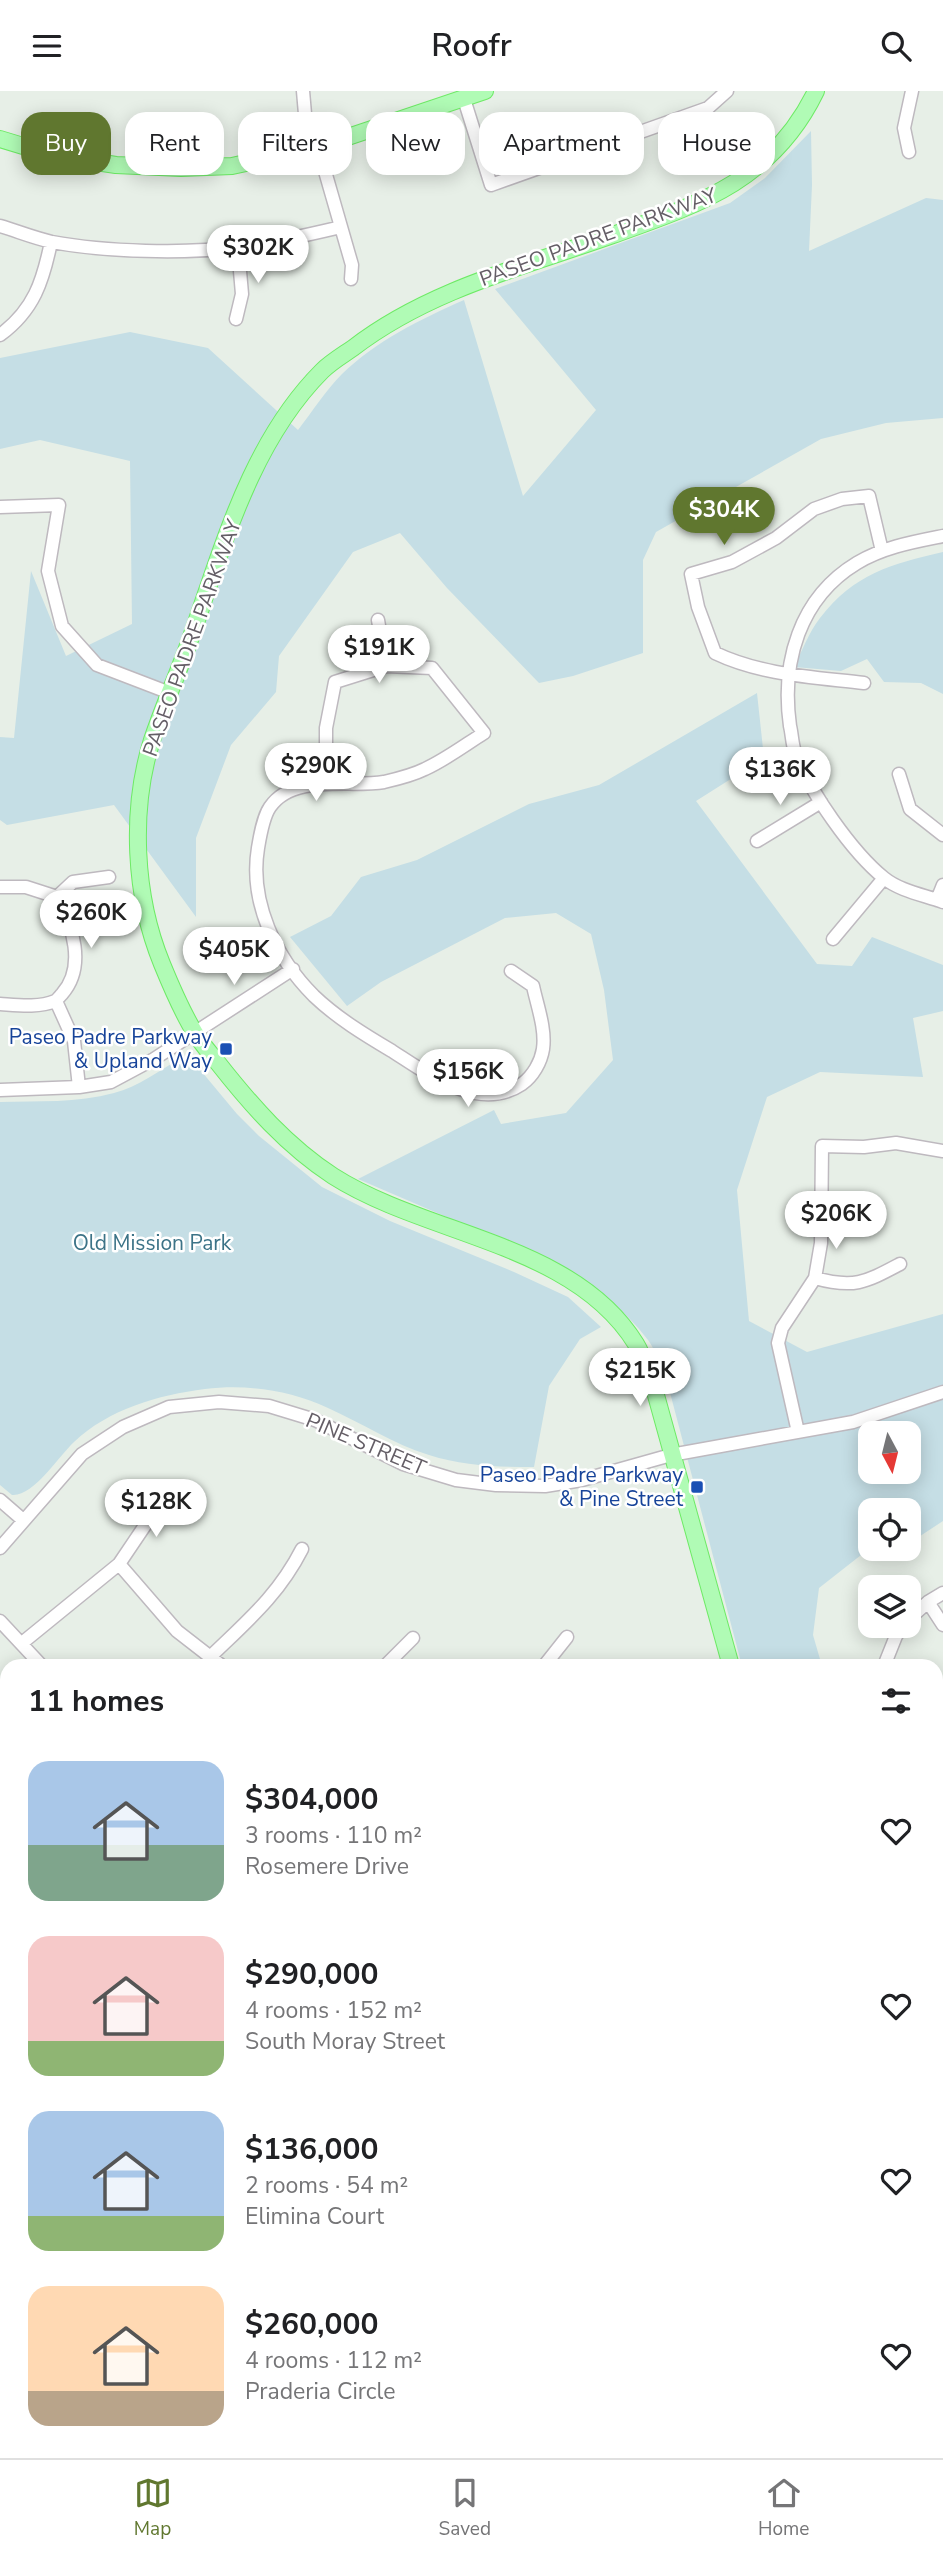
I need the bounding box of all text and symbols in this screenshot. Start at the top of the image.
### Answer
text: Roofr [431,24,512,67]
icon: menu [28,27,66,65]
icon: search [877,27,915,65]
chip: Buy [21,112,111,175]
chip: Rent [125,112,224,175]
chip: Filters [238,112,352,175]
chip: New [366,112,465,175]
chip: Apartment [479,112,644,175]
chip: House [658,112,775,175]
street label: PASEO PADRE PARKWAY [476,181,721,293]
pin: $302K [209,225,307,285]
text: $302K [223,232,293,263]
pin: $304K [675,487,773,547]
text: $304K [689,494,759,525]
street label: PASEO PADRE PARKWAY [136,515,248,760]
pin: $191K [330,625,428,685]
text: $191K [344,632,414,663]
pin: $290K [267,743,365,803]
pin: $136K [731,747,829,807]
text: $290K [281,750,351,781]
text: $136K [745,754,815,785]
pin: $260K [42,891,140,950]
text: $260K [56,897,126,928]
pin: $405K [185,927,283,987]
text: $405K [199,934,269,965]
place label: Paseo Padre Parkway & Upland Way [9,1023,212,1075]
marker: Paseo Padre Parkway & Upland Way [218,1041,234,1057]
pin: $156K [419,1049,517,1109]
text: $156K [433,1056,503,1087]
pin: $206K [787,1191,885,1251]
text: $206K [801,1198,871,1229]
park label: Old Mission Park [73,1229,232,1257]
pin: $215K [591,1349,689,1408]
text: $215K [605,1355,675,1386]
street label: PINE STREET [302,1406,431,1482]
north arrow [858,1421,920,1484]
map controls [858,1421,921,1638]
place label: Paseo Padre Parkway & Pine Street [480,1461,684,1513]
pin: $128K [107,1479,205,1539]
marker: Paseo Padre Parkway & Pine Street [689,1479,705,1495]
text: $128K [121,1486,191,1517]
button: locate [858,1498,921,1561]
button: layers [858,1575,921,1638]
text: 11 homes [28,1681,164,1722]
icon: filters [877,1682,915,1720]
text: $304,000 [245,1779,378,1820]
icon: home [84,1789,168,1873]
icon: heart [877,1812,915,1850]
text: 3 rooms · 110 m² [245,1820,422,1851]
text: Rosemere Drive [245,1851,409,1882]
text: $290,000 [245,1954,378,1995]
icon: home [84,1964,168,2048]
icon: heart [877,1987,915,2025]
text: 4 rooms · 152 m² [245,1995,422,2026]
text: South Moray Street [245,2026,445,2057]
text: $136,000 [245,2129,378,2170]
icon: home [84,2139,168,2223]
icon: heart [877,2162,915,2200]
text: 2 rooms · 54 m² [245,2170,408,2201]
text: Elimina Court [245,2201,384,2232]
text: $260,000 [245,2304,378,2345]
icon: home [84,2314,168,2398]
icon: heart [877,2337,915,2375]
text: 4 rooms · 112 m² [245,2345,422,2376]
text: Praderia Circle [245,2376,395,2407]
tab: Map [134,2474,172,2542]
tab: Saved [439,2474,491,2542]
tab: Home [758,2474,809,2542]

